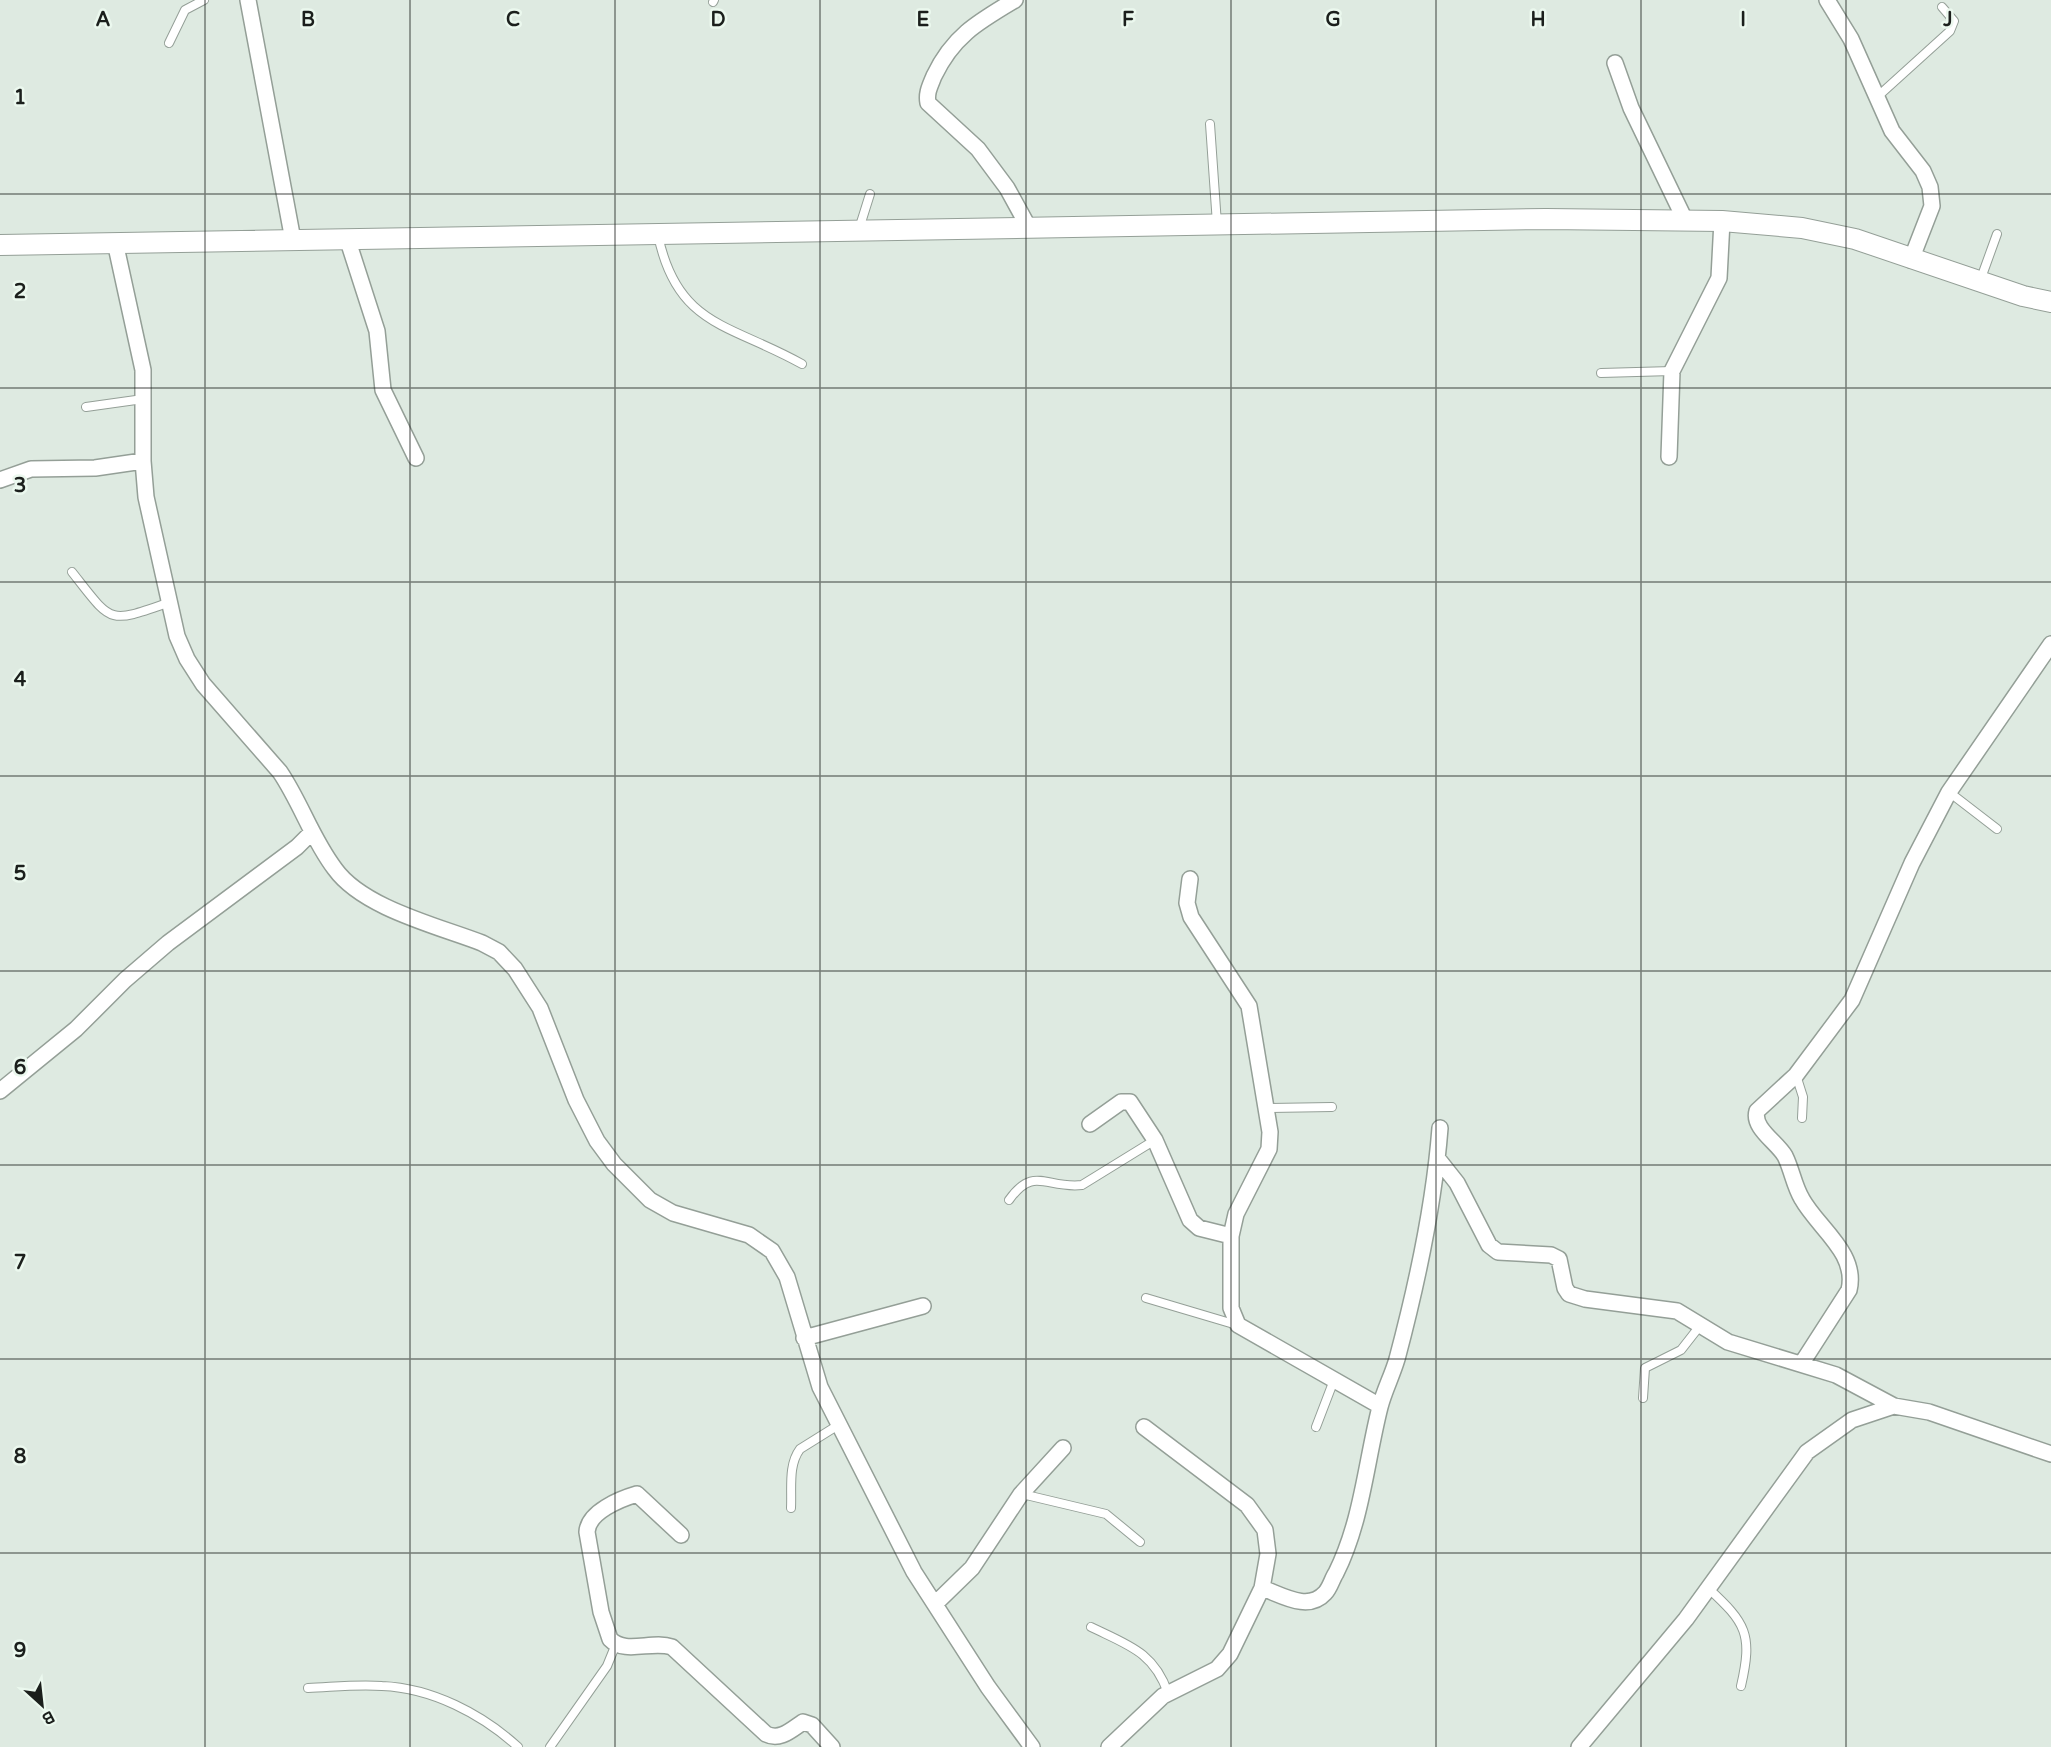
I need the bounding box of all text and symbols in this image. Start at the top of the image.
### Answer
text: A [96,8,111,32]
text: B [301,8,315,32]
text: C [506,8,520,32]
text: D [710,8,726,32]
text: E [917,8,930,32]
text: F [1122,8,1134,32]
text: G [1325,8,1341,32]
text: H [1530,8,1546,32]
text: I [1740,8,1746,32]
text: J [1942,8,1953,32]
text: 1 [14,86,26,110]
text: 2 [14,280,26,304]
text: 3 [14,474,26,498]
text: 4 [14,668,27,692]
text: 5 [14,862,26,886]
text: 6 [14,1056,26,1080]
text: 7 [14,1251,26,1275]
text: 8 [14,1445,26,1469]
text: 9 [14,1639,26,1663]
north arrow [12,1675,72,1735]
text: B [39,1706,58,1729]

